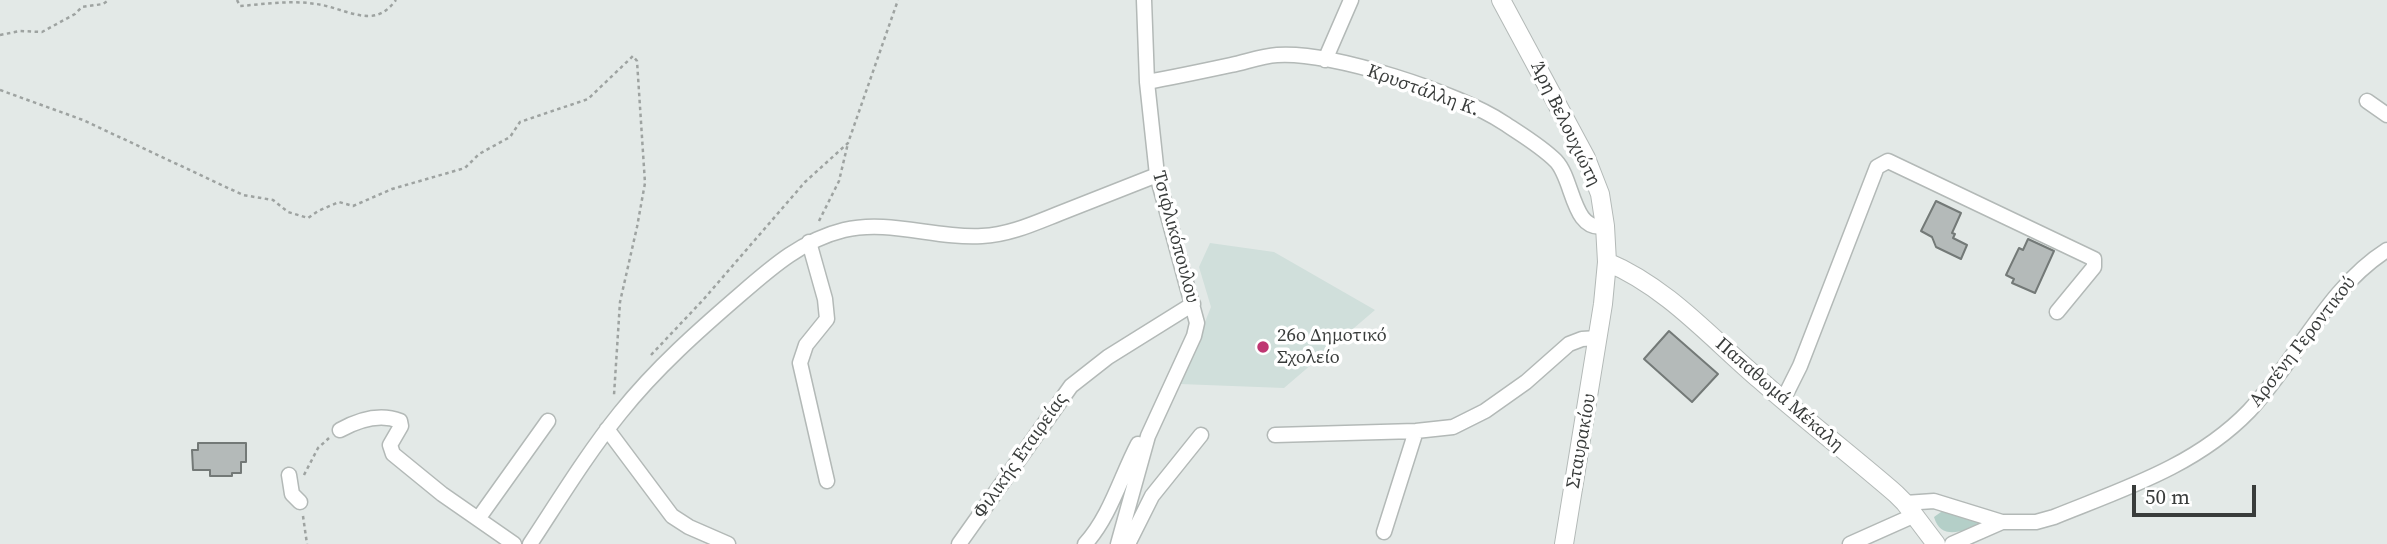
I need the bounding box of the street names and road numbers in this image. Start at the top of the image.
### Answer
street label: Άρη Βελουχιώτη [1525,58,1605,190]
street label: Κρυστάλλη Κ. [1364,60,1482,122]
street label: Τσιφλικόπουλου [1146,169,1204,305]
street label: Αρσένη Γεροντικού [2245,272,2361,412]
street label: Παπαθωμά Μέκαλη [1710,333,1848,457]
street label: Φιλικής Εταιρείας [969,389,1073,523]
street label: Σταυρακίου [1562,392,1602,490]

